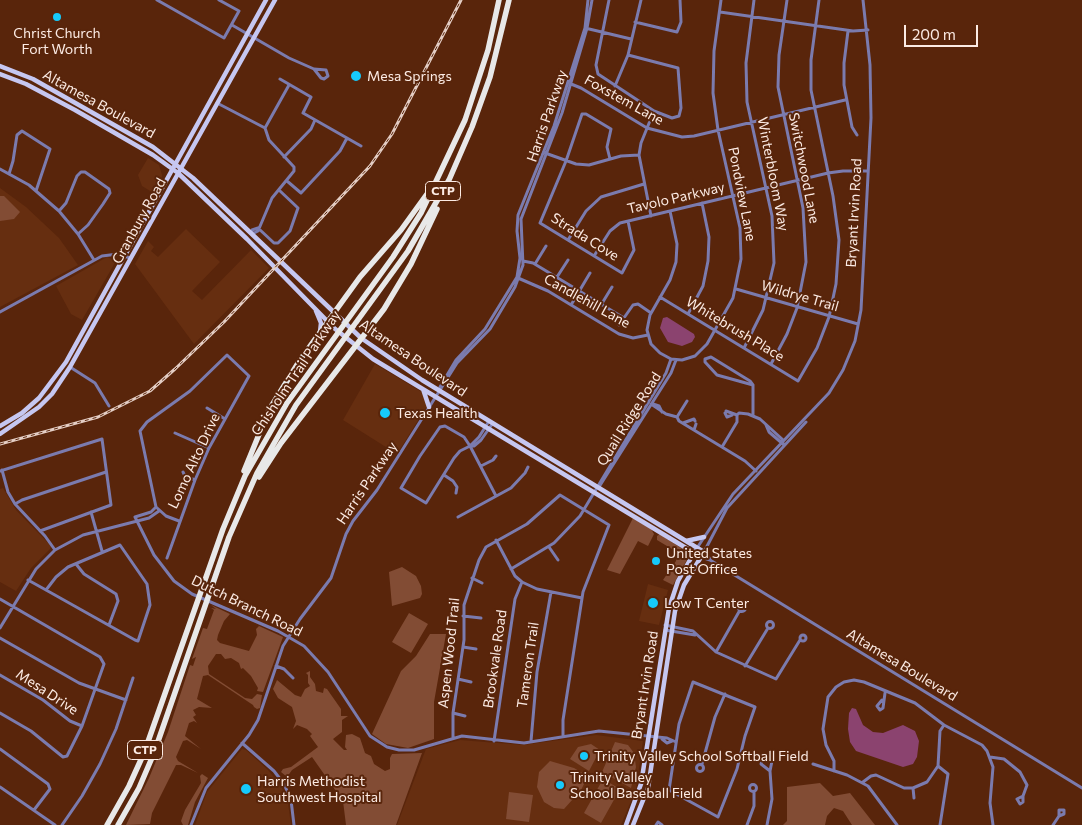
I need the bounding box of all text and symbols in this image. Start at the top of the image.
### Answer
marker: Christ Church Fort Worth [51,11,63,23]
scale bar [907,15,981,47]
place label: Christ Church Fort Worth [13,25,101,58]
text: 200 m [912,25,956,43]
street label: Altamesa Boulevard [40,66,158,142]
place label: Mesa Springs [367,68,452,84]
street label: Harris Parkway [523,68,571,164]
marker: Mesa Springs [349,69,363,83]
street label: Foxstem Lane [581,71,667,129]
street label: Switchwood Lane [785,111,823,225]
street label: Winterbloom Way [754,115,792,233]
street label: Pondview Lane [725,145,759,243]
street label: Bryant Irvin Road [843,158,865,268]
street label: Granbury Road [109,175,169,267]
street label: Tavolo Parkway [626,179,726,217]
road number: CTP [426,182,460,200]
street label: Strada Cove [548,210,622,264]
street label: Candlehill Lane [541,270,633,332]
street label: Wildrye Trail [759,277,841,315]
street label: Whitebrush Place [683,293,787,365]
street label: Chisholm Trail Parkway [248,307,344,439]
street label: Altamesa Boulevard [356,316,470,400]
street label: Quail Ridge Road [593,369,665,469]
place label: Texas Health [396,405,478,421]
marker: Texas Health [378,406,392,420]
street label: Lomo Alto Drive [165,411,223,511]
street label: Harris Parkway [333,438,401,528]
place label: United States Post Office [666,545,752,578]
marker: United States Post Office [650,555,662,567]
street label: Dutch Branch Road [189,572,305,640]
place label: Low T Center [664,595,749,611]
marker: Low T Center [646,596,660,610]
street label: Aspen Wood Trail [435,597,463,709]
street label: Brookvale Road [480,609,510,709]
street label: Tameron Trail [514,621,542,709]
street label: Altamesa Boulevard [844,625,960,705]
street label: Bryant Irvin Road [628,630,662,740]
street label: Mesa Drive [13,666,81,718]
road number: CTP [128,740,162,760]
place label: Trinity Valley School Softball Field [594,748,809,764]
marker: Trinity Valley School Softball Field [578,750,590,762]
place label: Trinity Valley School Baseball Field [570,769,702,802]
place label: Harris Methodist Southwest Hospital [257,773,382,806]
marker: Trinity Valley School Baseball Field [554,779,566,791]
marker: Harris Methodist Southwest Hospital [239,782,253,796]

